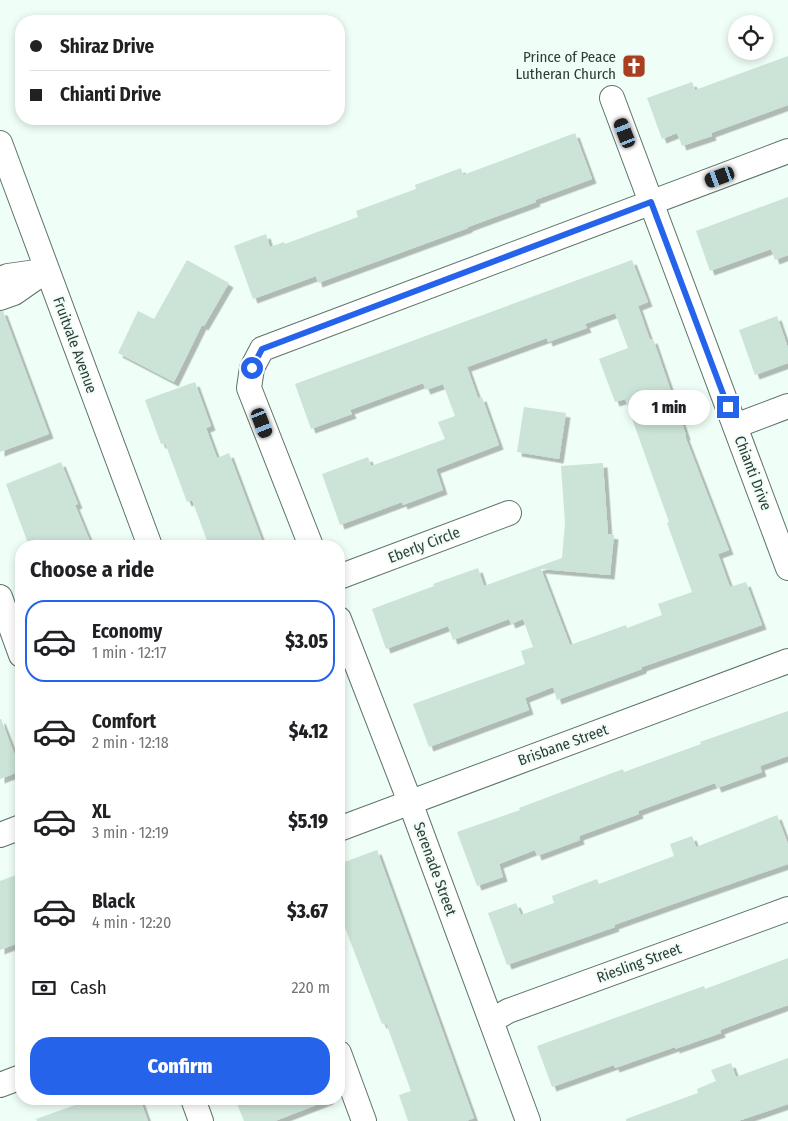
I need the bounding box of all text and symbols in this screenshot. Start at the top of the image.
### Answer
map controls [728,15,773,60]
button: locate [728,15,773,60]
text: Shiraz Drive [60,35,154,58]
place label: Prince of Peace Lutheran Church [516,48,616,83]
church icon: Prince of Peace Lutheran Church [621,53,647,79]
text: Chianti Drive [60,83,161,106]
car [612,116,637,150]
car [703,165,736,189]
street label: Fruitvale Avenue [49,294,101,396]
route start [241,357,263,379]
callout: 1 min [628,390,710,424]
route end [717,396,739,418]
text: 1 min [652,398,686,417]
car [249,406,274,440]
street label: Chianti Drive [731,433,775,513]
street label: Eberly Circle [385,523,463,567]
text: Choose a ride [30,556,154,583]
icon: car [32,619,77,664]
text: Economy [92,620,162,643]
text: $3.05 [285,630,328,653]
text: 1 min · 12:17 [92,643,166,662]
icon: car [32,709,77,754]
text: Comfort [92,710,156,733]
text: $4.12 [289,720,328,743]
street label: Brisbane Street [515,720,611,770]
text: 2 min · 12:18 [92,733,169,752]
icon: car [32,799,77,844]
text: XL [92,800,111,823]
text: $5.19 [288,810,328,833]
street label: Serenade Street [410,820,460,918]
text: 3 min · 12:19 [92,823,169,842]
icon: car [32,889,77,934]
text: Black [92,890,135,913]
text: $3.67 [287,900,328,923]
text: 4 min · 12:20 [92,913,171,932]
street label: Riesling Street [594,939,684,987]
icon: cash [30,974,58,1002]
text: Cash [70,976,107,999]
text: 220 m [291,978,330,997]
button: Confirm [30,1037,330,1095]

